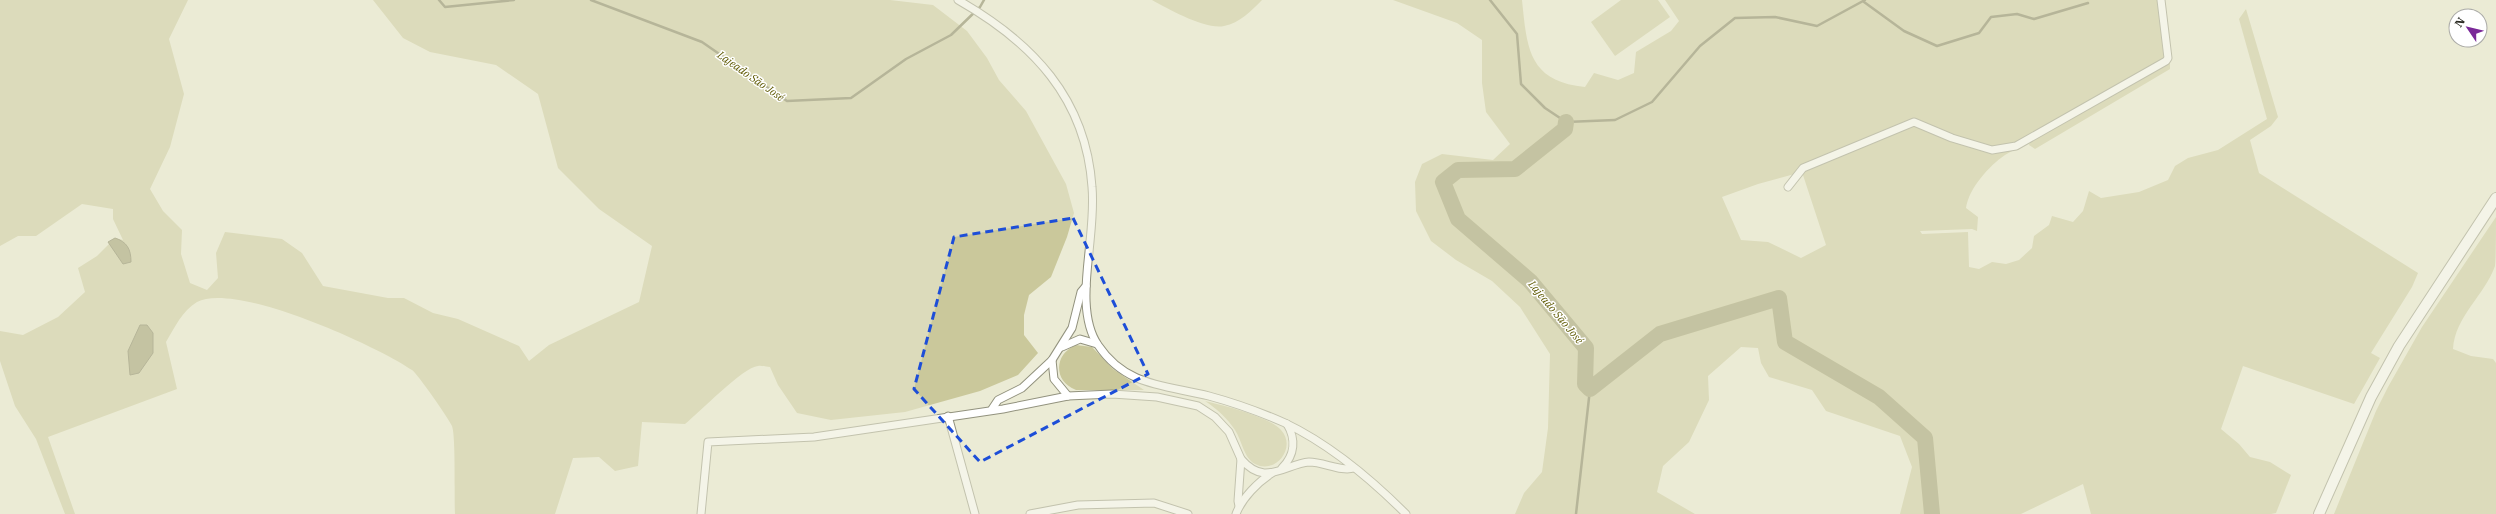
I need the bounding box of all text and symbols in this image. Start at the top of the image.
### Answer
north arrow [2448,8,2488,48]
text: N [2452,14,2468,30]
water label: Lajeado São José [714,47,788,105]
water label: Lajeado São José [1525,277,1587,347]

